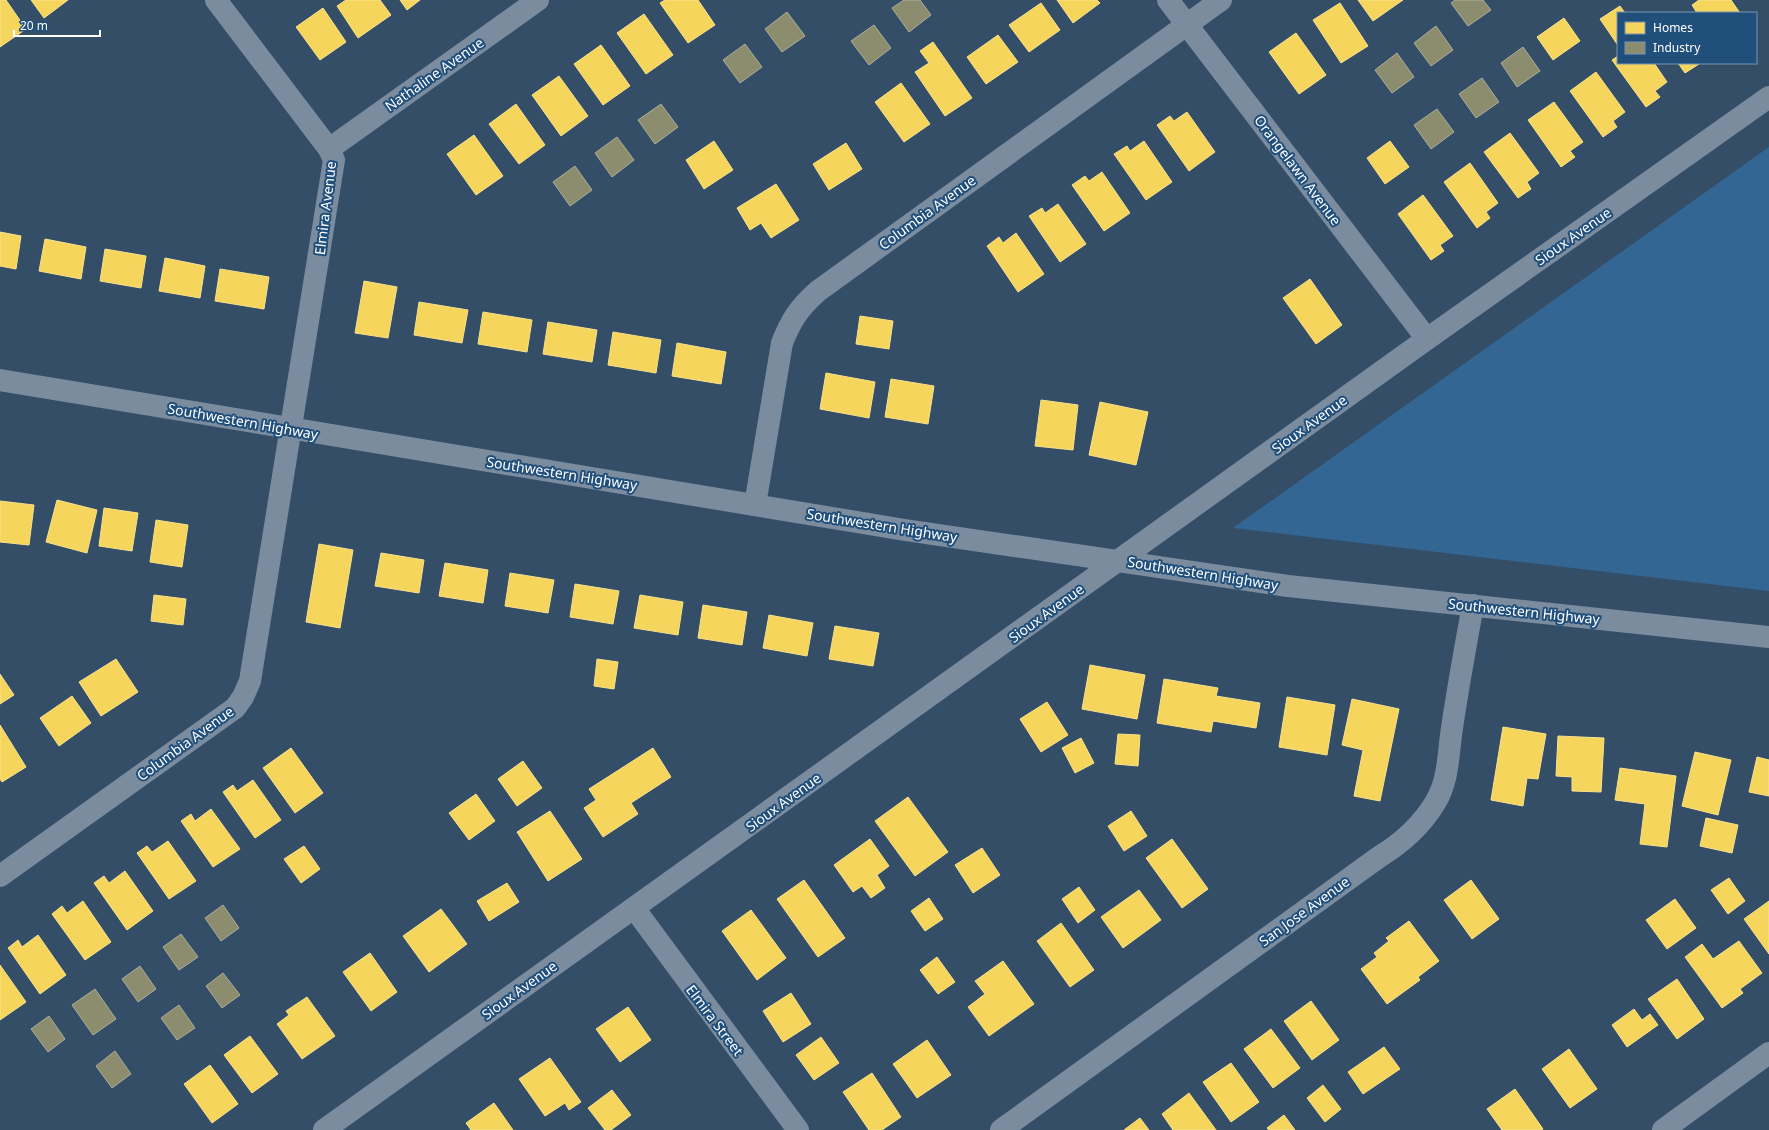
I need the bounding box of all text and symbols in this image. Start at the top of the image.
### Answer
scale bar [14,12,100,38]
legend [1617,12,1757,64]
text: 20 m [20,17,48,34]
text: Homes [1653,19,1693,36]
street label: Nathaline Avenue [381,33,487,115]
text: Industry [1653,39,1701,56]
street label: Orangelawn Avenue [1250,111,1346,229]
street label: Elmira Avenue [310,160,340,256]
street label: Columbia Avenue [875,170,979,254]
street label: Sioux Avenue [1531,203,1615,269]
street label: Sioux Avenue [1268,390,1351,458]
street label: Southwestern Highway [166,398,321,444]
street label: Southwestern Highway [485,452,640,494]
street label: Southwestern Highway [805,504,960,546]
street label: Southwestern Highway [1126,552,1281,594]
street label: Sioux Avenue [1005,579,1088,647]
street label: Southwestern Highway [1447,594,1602,629]
street label: Columbia Avenue [133,701,237,785]
street label: Sioux Avenue [742,768,825,836]
street label: San Jose Avenue [1255,872,1353,950]
street label: Sioux Avenue [478,956,561,1024]
street label: Elmira Street [682,981,748,1059]

